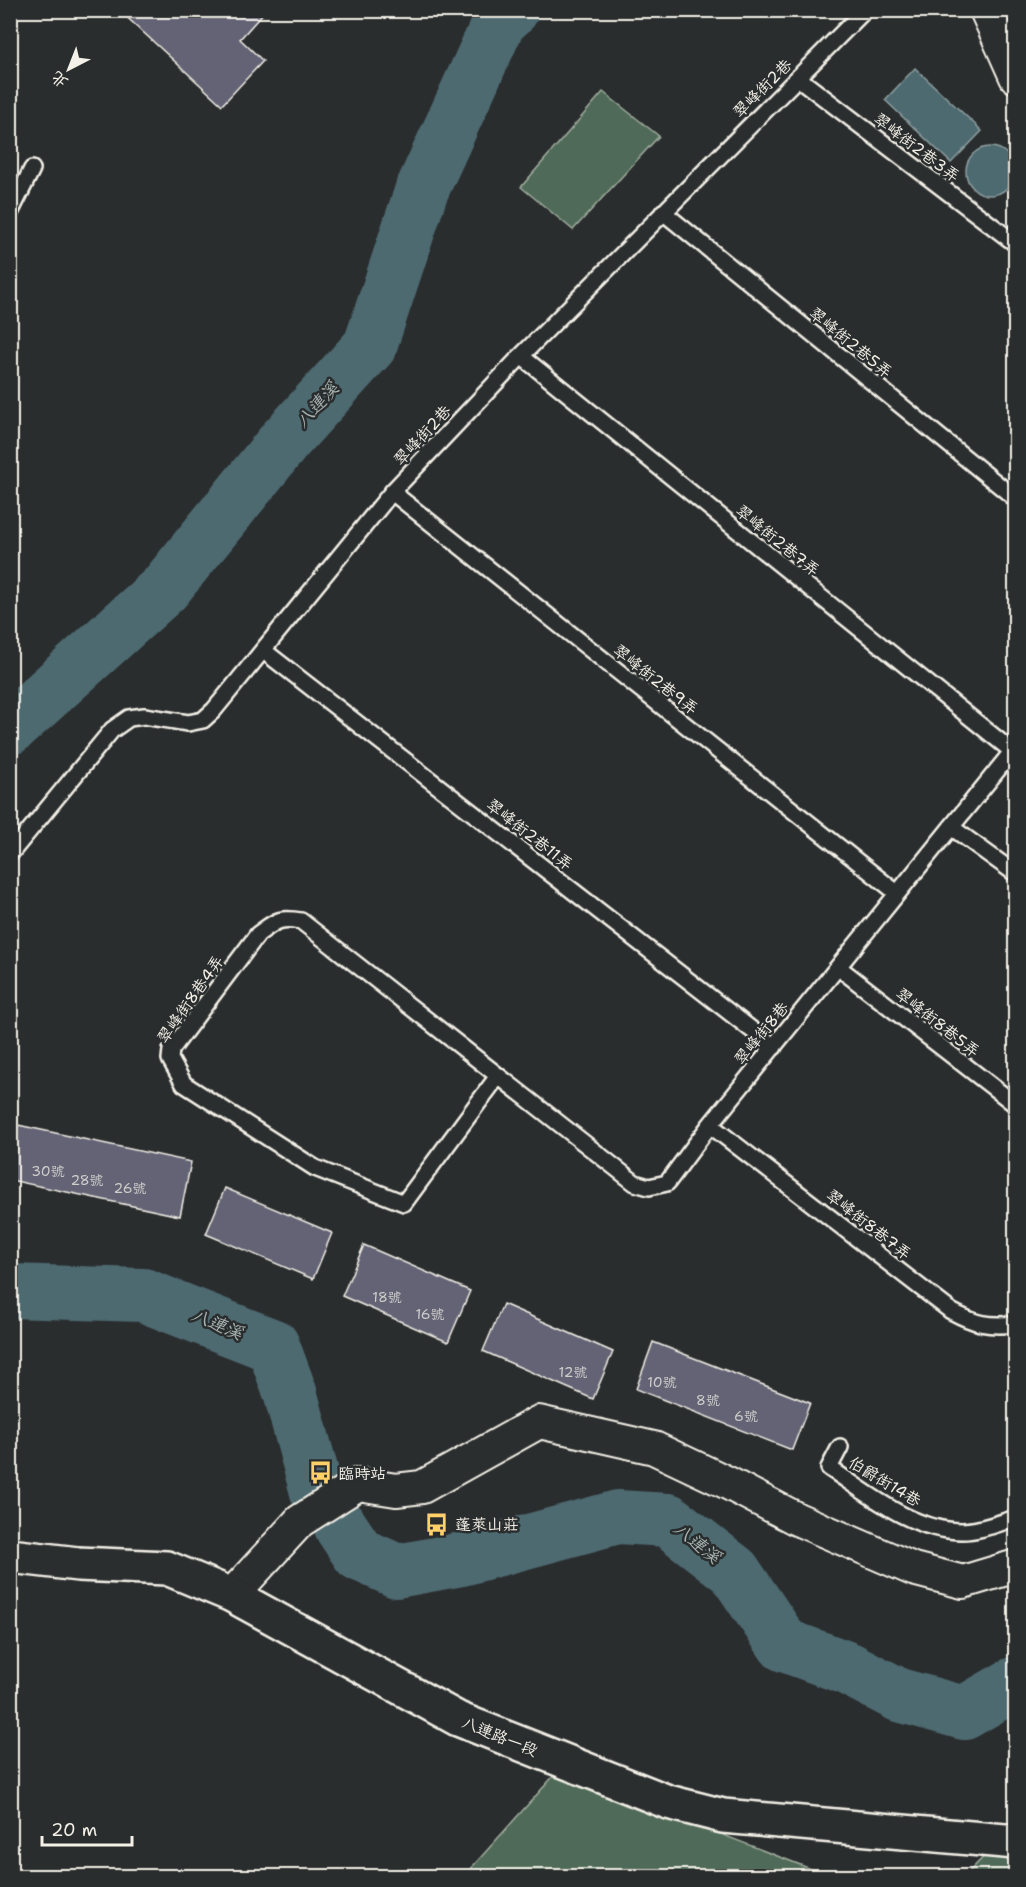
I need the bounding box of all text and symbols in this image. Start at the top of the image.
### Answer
north arrow [39,39,99,99]
street label: 翠峰街2巷 [728,54,796,122]
text: 北 [46,67,72,93]
street label: 翠峰街2巷3弄 [869,108,964,187]
street label: 翠峰街2巷5弄 [805,302,897,382]
water label: 八連溪 [290,376,345,433]
street label: 翠峰街2巷 [389,401,456,470]
street label: 翠峰街2巷7弄 [731,500,824,581]
street label: 翠峰街2巷9弄 [609,640,703,719]
street label: 翠峰街2巷11弄 [482,794,577,875]
street label: 翠峰街8巷4弄 [152,951,228,1047]
street label: 翠峰街8巷5弄 [891,983,984,1062]
street label: 翠峰街8巷 [730,997,793,1069]
house number: 30號 [31,1162,65,1180]
house number: 28號 [70,1171,104,1189]
house number: 26號 [114,1179,147,1197]
street label: 翠峰街8巷7弄 [822,1185,916,1264]
house number: 18號 [372,1288,402,1306]
water label: 八連溪 [187,1303,247,1346]
house number: 16號 [415,1305,445,1323]
house number: 12號 [559,1363,587,1381]
house number: 10號 [647,1373,677,1391]
house number: 8號 [696,1391,720,1409]
house number: 6號 [734,1407,758,1425]
street label: 伯爵街14巷 [845,1452,925,1511]
bus stop icon: 臨時站 [307,1460,333,1486]
place label: 臨時站 [338,1463,386,1484]
bus stop icon: 蓬萊山莊 [424,1511,450,1537]
place label: 蓬萊山莊 [455,1514,519,1535]
water label: 八連溪 [668,1517,726,1570]
street label: 八連路一段 [459,1712,541,1761]
scale bar [42,1809,132,1847]
text: 20 m [51,1818,97,1842]

